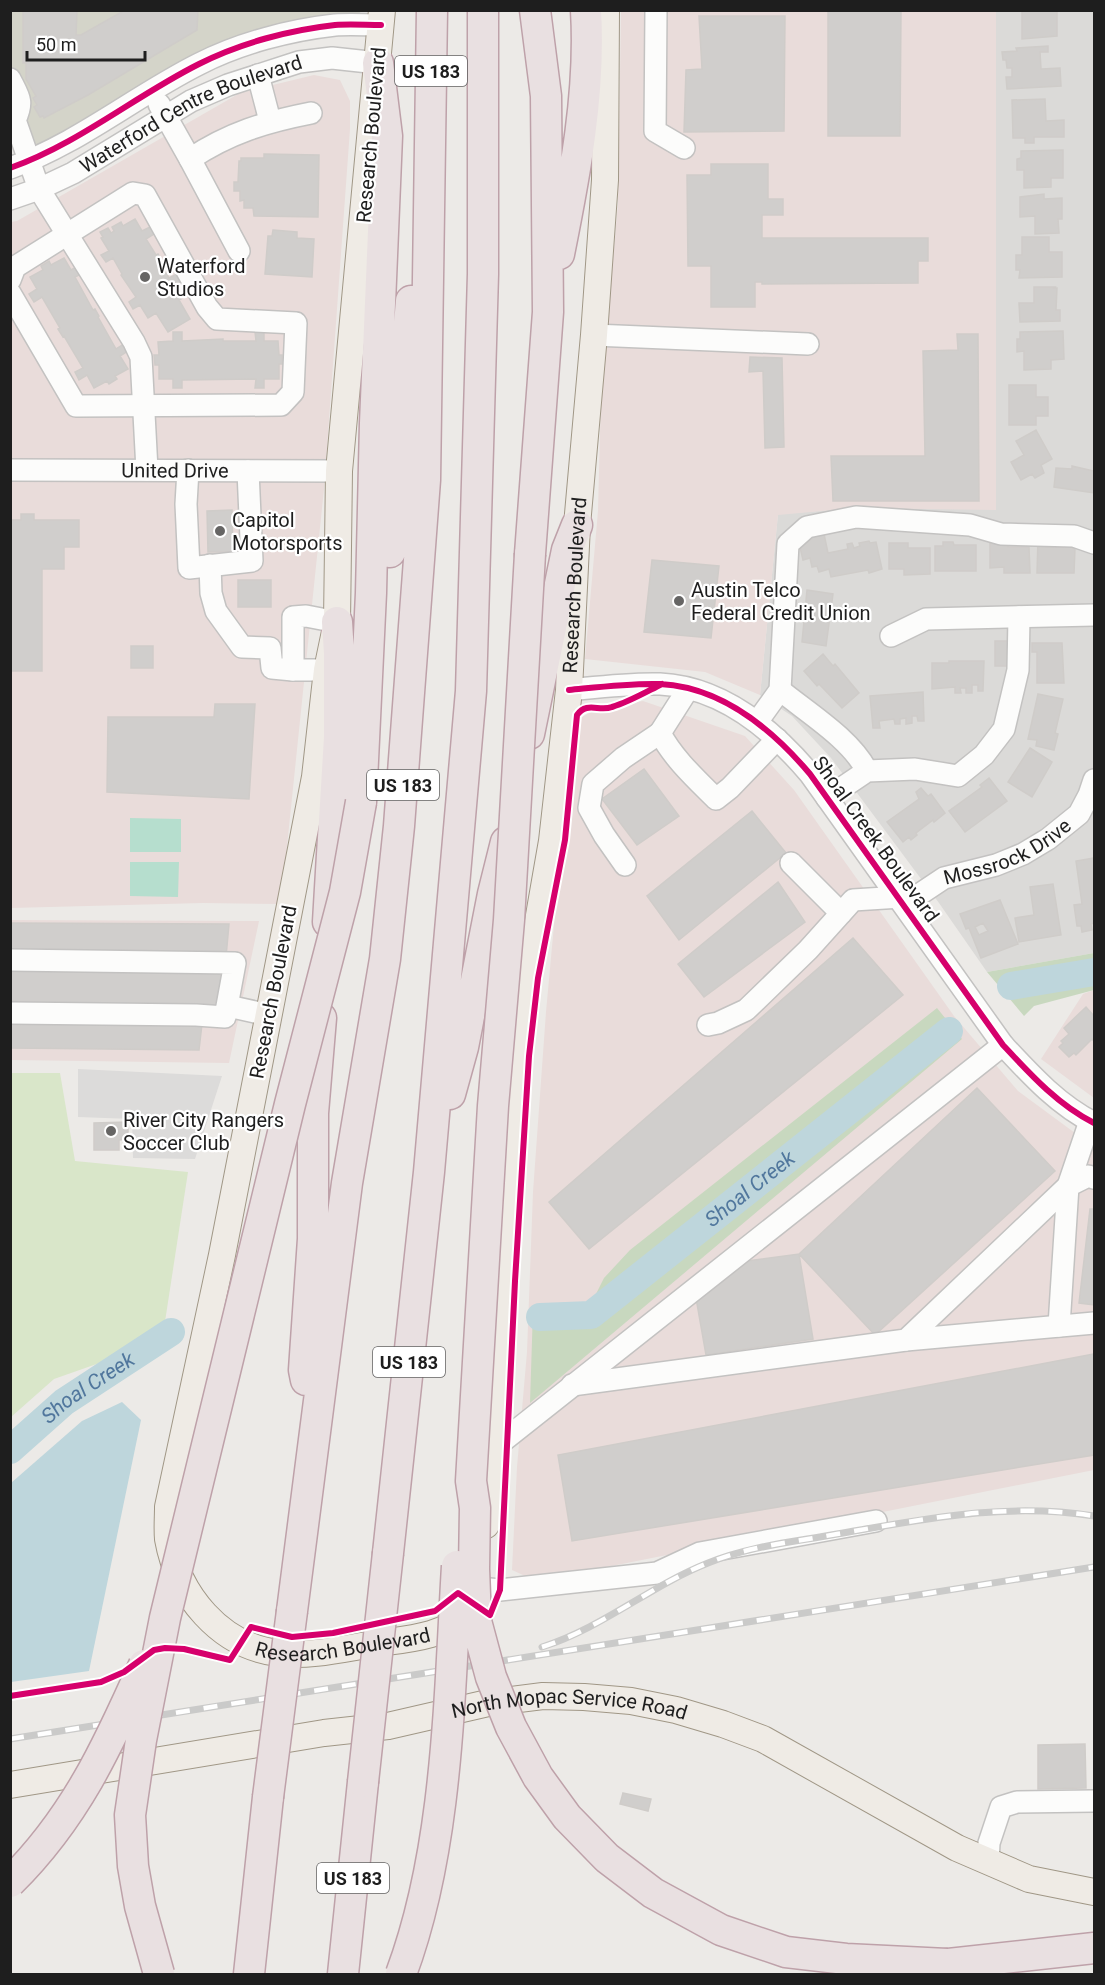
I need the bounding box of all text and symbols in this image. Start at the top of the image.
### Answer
scale bar [27,24,146,62]
text: 50 m [36,34,76,55]
street label: Research Boulevard [351,46,391,224]
street label: Waterford Centre Boulevard [75,50,305,178]
road number: US 183 [395,56,467,86]
place label: Waterford Studios [157,254,246,301]
marker: Waterford Studios [138,270,152,284]
street label: United Drive [121,458,229,483]
street label: Research Boulevard [558,496,591,674]
place label: Capitol Motorsports [232,508,343,555]
marker: Capitol Motorsports [213,524,227,538]
place label: Austin Telco Federal Credit Union [691,578,871,625]
marker: Austin Telco Federal Credit Union [672,594,686,608]
street label: Shoal Creek Boulevard [808,751,944,927]
road number: US 183 [367,770,439,800]
street label: Mossrock Drive [941,813,1076,890]
street label: Research Boulevard [244,903,302,1081]
place label: River City Rangers Soccer Club [123,1108,284,1155]
marker: River City Rangers Soccer Club [104,1124,118,1138]
water label: Shoal Creek [700,1145,800,1232]
water label: Shoal Creek [36,1347,140,1428]
road number: US 183 [373,1347,445,1377]
street label: Research Boulevard [252,1623,433,1666]
street label: North Mopac Service Road [449,1684,690,1725]
road number: US 183 [317,1863,389,1893]

